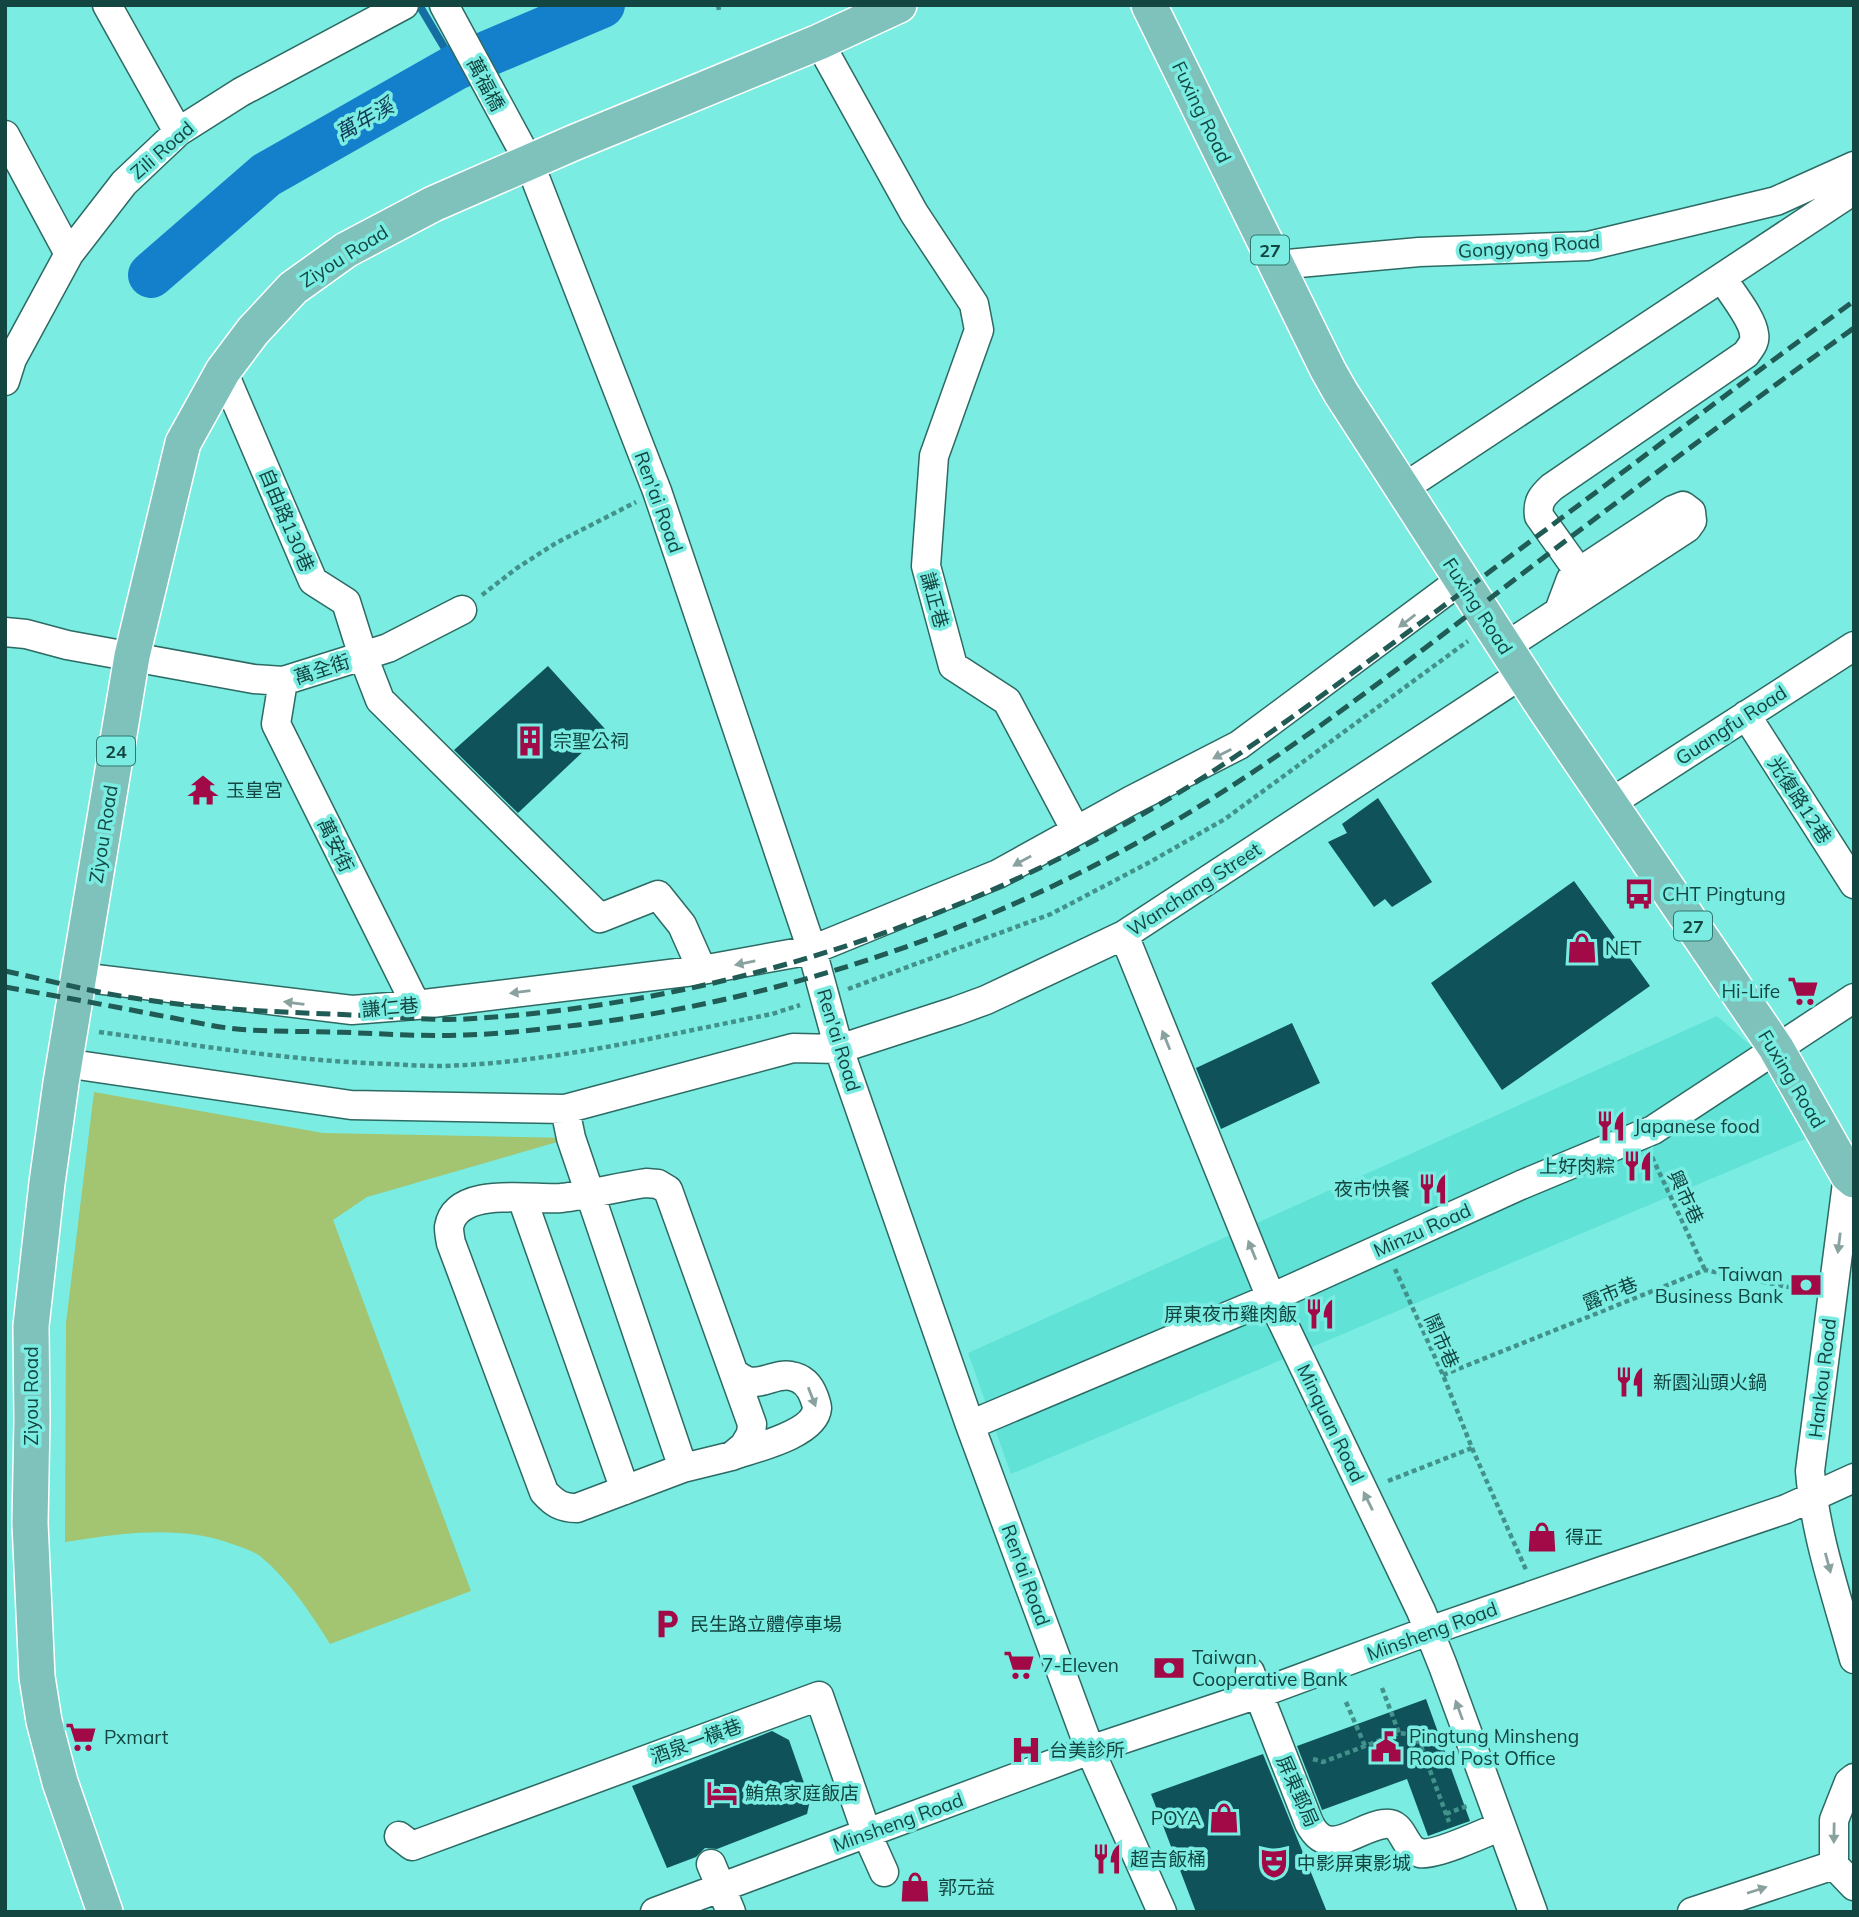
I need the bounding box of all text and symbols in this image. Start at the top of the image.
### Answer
street label: 萬福橋 [462,53,510,115]
street label: Fuxing Road [1167,57,1237,167]
water label: 萬年溪 [330,90,400,146]
street label: Zili Road [125,116,199,184]
street label: Ziyou Road [296,220,392,292]
street label: Gongyong Road [1457,229,1601,263]
road number: 27 [1251,236,1289,264]
street label: Ren'ai Road [630,448,688,556]
street label: 自由路130巷 [254,465,320,575]
street label: Fuxing Road [1438,553,1518,659]
street label: 謙正巷 [916,569,954,631]
one-way arrow [1398,613,1416,628]
street label: 萬全街 [291,649,353,689]
street label: Guangfu Road [1671,680,1791,770]
building icon: 宗聖公祠 [513,724,547,758]
place label: 宗聖公祠 [553,729,629,753]
road number: 24 [97,736,135,766]
one-way arrow [1212,747,1232,759]
street label: 光復路12巷 [1763,752,1837,848]
temple icon: 玉皇宮 [186,773,220,807]
place label: 玉皇宮 [226,778,283,802]
street label: Ziyou Road [83,783,123,885]
street label: 萬安街 [313,814,359,876]
street label: Wanchang Street [1123,837,1266,941]
one-way arrow [1012,855,1032,867]
bus stop icon: CHT Pingtung [1622,877,1656,911]
place label: CHT Pingtung [1662,882,1786,906]
road number: 27 [1674,911,1712,940]
shop icon: NET [1565,931,1599,965]
place label: NET [1605,936,1642,960]
one-way arrow [734,957,756,968]
supermarket icon: Hi-Life [1786,974,1820,1008]
place label: Hi-Life [1721,979,1780,1003]
street label: Ren'ai Road [812,986,866,1094]
one-way arrow [509,987,531,998]
street label: 謙仁巷 [361,993,419,1021]
one-way arrow [283,998,305,1009]
street label: Fuxing Road [1753,1026,1831,1132]
one-way arrow [1160,1029,1171,1050]
restaurant icon: Japanese food [1594,1109,1628,1143]
place label: Japanese food [1634,1114,1760,1138]
restaurant icon: 上好肉粽 [1621,1149,1655,1183]
place label: 上好肉粽 [1539,1154,1615,1178]
street label: 興市巷 [1663,1166,1709,1228]
restaurant icon: 夜市快餐 [1416,1172,1450,1206]
place label: 夜市快餐 [1334,1177,1410,1201]
street label: Minzu Road [1369,1198,1475,1262]
one-way arrow [1834,1232,1845,1254]
one-way arrow [1246,1240,1257,1261]
place label: Taiwan Business Bank [1655,1262,1783,1308]
bank icon: Taiwan Business Bank [1789,1268,1823,1302]
street label: 露市巷 [1579,1271,1641,1315]
restaurant icon: 屏東夜市雞肉飯 [1303,1297,1337,1331]
place label: 屏東夜市雞肉飯 [1164,1302,1297,1326]
street label: 鬧市巷 [1419,1310,1465,1372]
street label: Hankou Road [1803,1317,1841,1439]
street label: Ziyou Road [19,1346,43,1446]
street label: Minquan Road [1292,1360,1370,1486]
restaurant icon: 新園汕頭火鍋 [1613,1365,1647,1399]
place label: 新園汕頭火鍋 [1653,1370,1767,1394]
one-way arrow [807,1387,818,1408]
one-way arrow [1362,1491,1374,1511]
shop icon: 得正 [1525,1520,1559,1554]
street label: Ren'ai Road [997,1521,1055,1629]
place label: 得正 [1565,1525,1603,1549]
one-way arrow [1823,1552,1834,1574]
street label: Minsheng Road [1364,1596,1500,1666]
parking icon: 民生路立體停車場 [650,1607,684,1641]
place label: 民生路立體停車場 [690,1612,842,1636]
place label: Taiwan Cooperative Bank [1192,1645,1348,1691]
supermarket icon: 7-Eleven [1002,1648,1036,1682]
bank icon: Taiwan Cooperative Bank [1152,1651,1186,1685]
place label: 7-Eleven [1042,1653,1119,1677]
one-way arrow [1453,1699,1464,1720]
street label: 酒泉一橫巷 [647,1713,745,1769]
supermarket icon: Pxmart [64,1720,98,1754]
place label: Pingtung Minsheng Road Post Office [1409,1724,1579,1770]
place label: Pxmart [104,1725,169,1749]
public building icon: Pingtung Minsheng Road Post Office [1369,1730,1403,1764]
hospital icon: 台美診所 [1009,1733,1043,1767]
place label: 台美診所 [1049,1738,1125,1762]
street label: 屏東郵局 [1272,1751,1324,1831]
hotel icon: 鮪魚家庭飯店 [705,1776,739,1810]
place label: 鮪魚家庭飯店 [745,1781,859,1805]
street label: Minsheng Road [830,1787,966,1857]
shop icon: POYA [1207,1801,1241,1835]
place label: POYA [1151,1806,1201,1830]
one-way arrow [1828,1823,1840,1845]
restaurant icon: 超吉飯桶 [1090,1842,1124,1876]
theatre icon: 中影屏東影城 [1257,1846,1291,1880]
place label: 超吉飯桶 [1130,1847,1206,1871]
place label: 中影屏東影城 [1297,1851,1411,1875]
shop icon: 郭元益 [898,1870,932,1904]
place label: 郭元益 [938,1875,995,1899]
one-way arrow [1747,1885,1768,1895]

